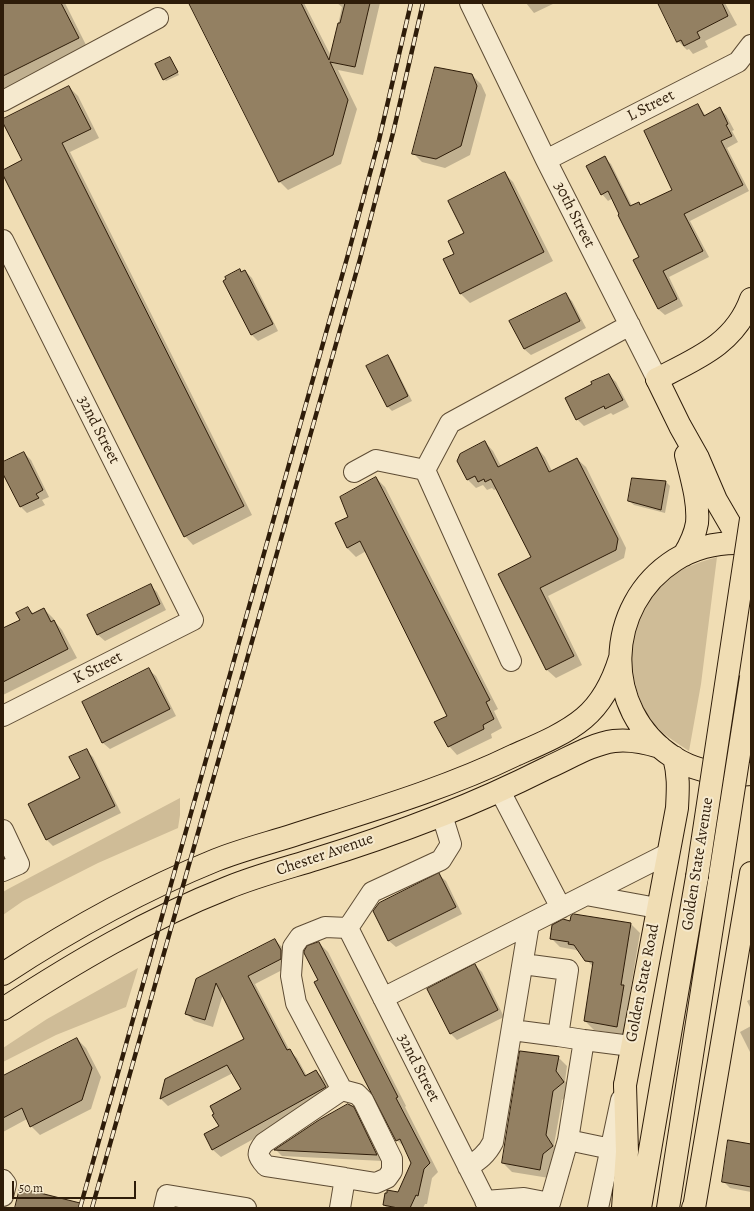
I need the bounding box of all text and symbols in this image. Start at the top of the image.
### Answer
street label: L Street [624,86,678,126]
street label: 30th Street [549,179,599,251]
street label: 32nd Street [73,393,123,467]
street label: K Street [70,648,126,688]
street label: Golden State Avenue [678,796,718,932]
street label: Chester Avenue [274,829,376,881]
street label: Golden State Road [622,922,664,1044]
street label: 32nd Street [393,1031,443,1105]
scale bar [14,1173,138,1199]
text: 50 m [19,1180,43,1196]

